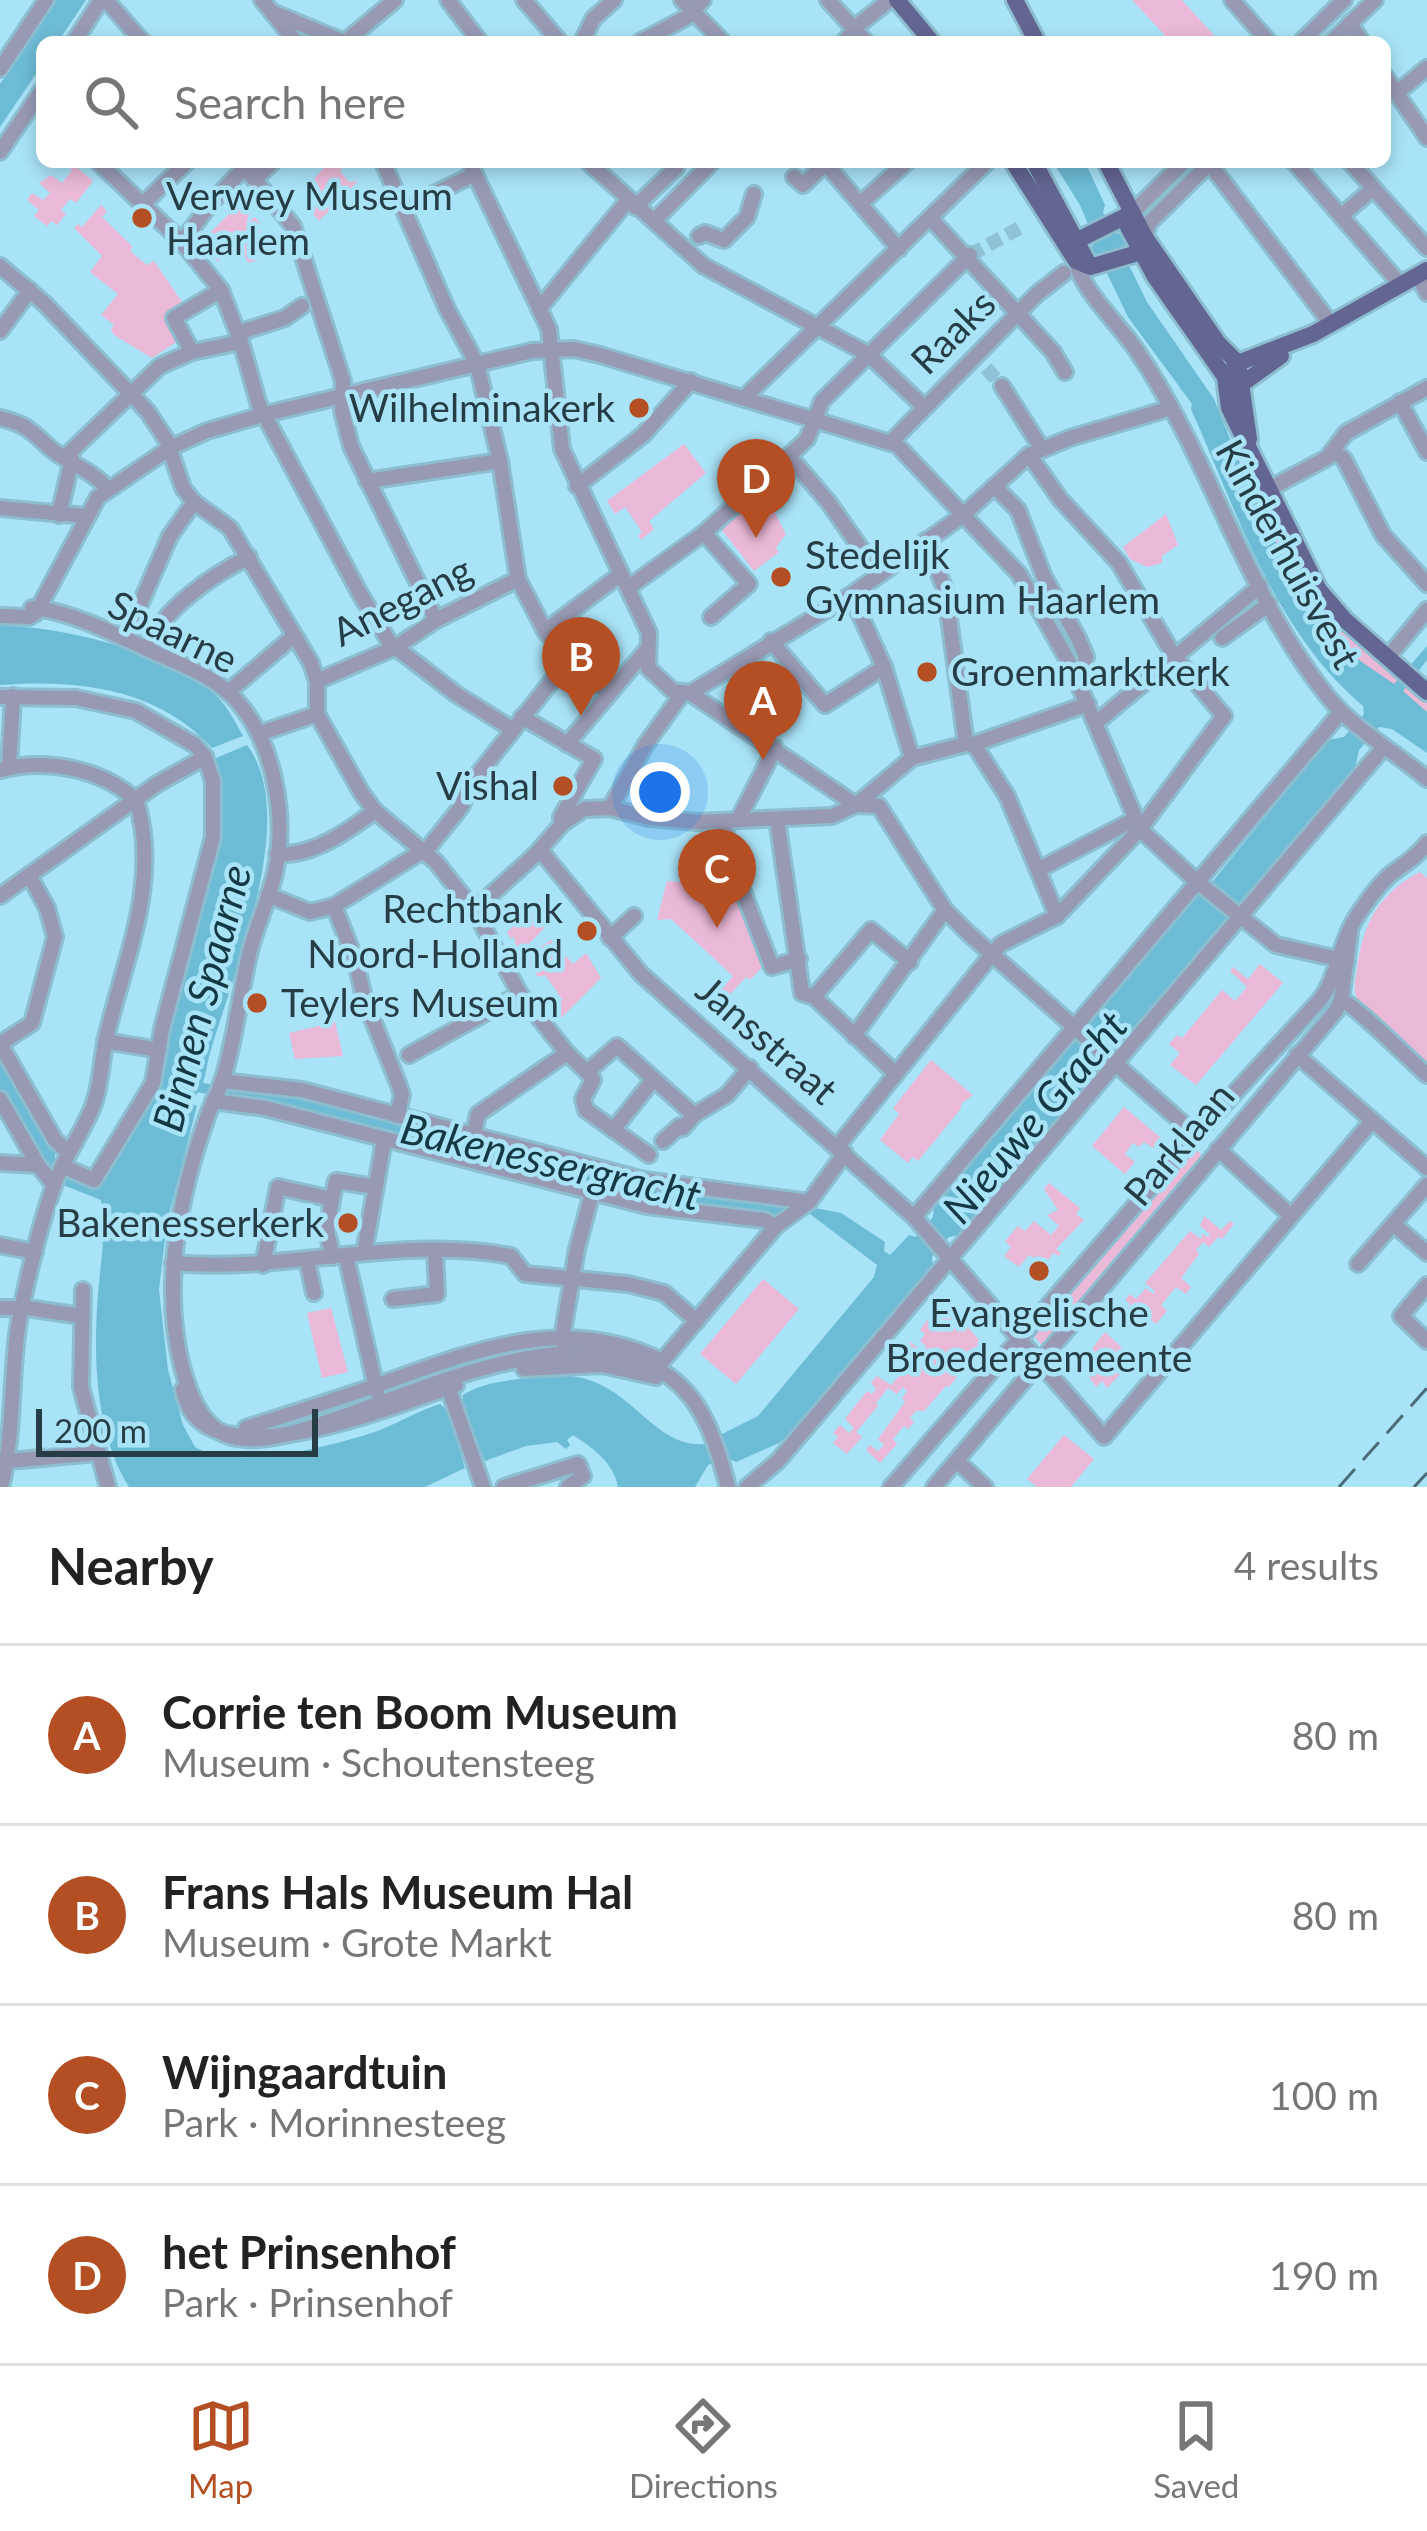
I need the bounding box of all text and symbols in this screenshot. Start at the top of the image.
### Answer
search box [36,36,1391,168]
icon: search [78,69,144,135]
text: Search here [174,75,406,129]
place label: Verwey Museum Haarlem [166,172,453,263]
marker: Verwey Museum Haarlem [129,205,155,231]
street label: Raaks [901,280,1004,383]
place label: Wilhelminakerk [349,384,615,430]
marker: Wilhelminakerk [626,395,652,421]
street label: Kinderhuisvest [1207,431,1371,676]
pin: D [717,439,795,538]
place label: Stedelijk Gymnasium Haarlem [805,531,1160,622]
street label: Anegang [324,545,479,655]
marker: Stedelijk Gymnasium Haarlem [768,564,794,590]
street label: Spaarne [101,580,245,682]
pin: B [542,617,620,716]
place label: Groenmarktkerk [951,648,1230,694]
marker: Groenmarktkerk [914,659,940,685]
pin: A [724,661,802,760]
place label: Vishal [436,762,539,808]
your location [630,762,690,822]
marker: Vishal [550,773,576,799]
pin: C [678,829,756,928]
water label: Binnen Spaarne [141,859,261,1137]
place label: Rechtbank Noord-Holland [307,885,563,976]
marker: Rechtbank Noord-Holland [574,918,600,944]
street label: Jansstraat [688,966,847,1113]
place label: Teylers Museum [281,979,559,1025]
marker: Teylers Museum [244,990,270,1016]
water label: Nieuwe Gracht [931,1000,1137,1232]
street label: Parklaan [1114,1073,1243,1214]
water label: Bakenessergracht [396,1102,706,1220]
place label: Bakenesserkerk [56,1199,324,1245]
marker: Bakenesserkerk [335,1210,361,1236]
marker: Evangelische Broedergemeente [1026,1258,1052,1284]
place label: Evangelische Broedergemeente [886,1289,1192,1380]
scale bar [36,1403,318,1456]
text: 200 m [54,1410,147,1450]
text: Nearby [48,1535,214,1596]
text: 4 results [1234,1542,1379,1588]
text: Corrie ten Boom Museum [162,1685,678,1739]
text: A [73,1712,101,1758]
text: 80 m [1292,1712,1379,1758]
text: Museum · Schoutensteeg [162,1739,595,1785]
text: Frans Hals Museum Hal [162,1865,633,1919]
text: B [74,1892,100,1938]
text: 80 m [1292,1892,1379,1938]
text: Museum · Grote Markt [162,1919,552,1965]
text: Wijngaardtuin [162,2045,447,2099]
text: C [74,2072,100,2118]
text: 100 m [1269,2072,1379,2118]
text: Park · Morinnesteeg [162,2099,506,2145]
text: het Prinsenhof [162,2225,456,2279]
text: D [72,2252,102,2298]
text: 190 m [1269,2252,1379,2298]
text: Park · Prinsenhof [162,2279,453,2325]
tab: Map [188,2393,254,2505]
tab: Directions [629,2393,778,2505]
tab: Saved [1153,2393,1239,2505]

